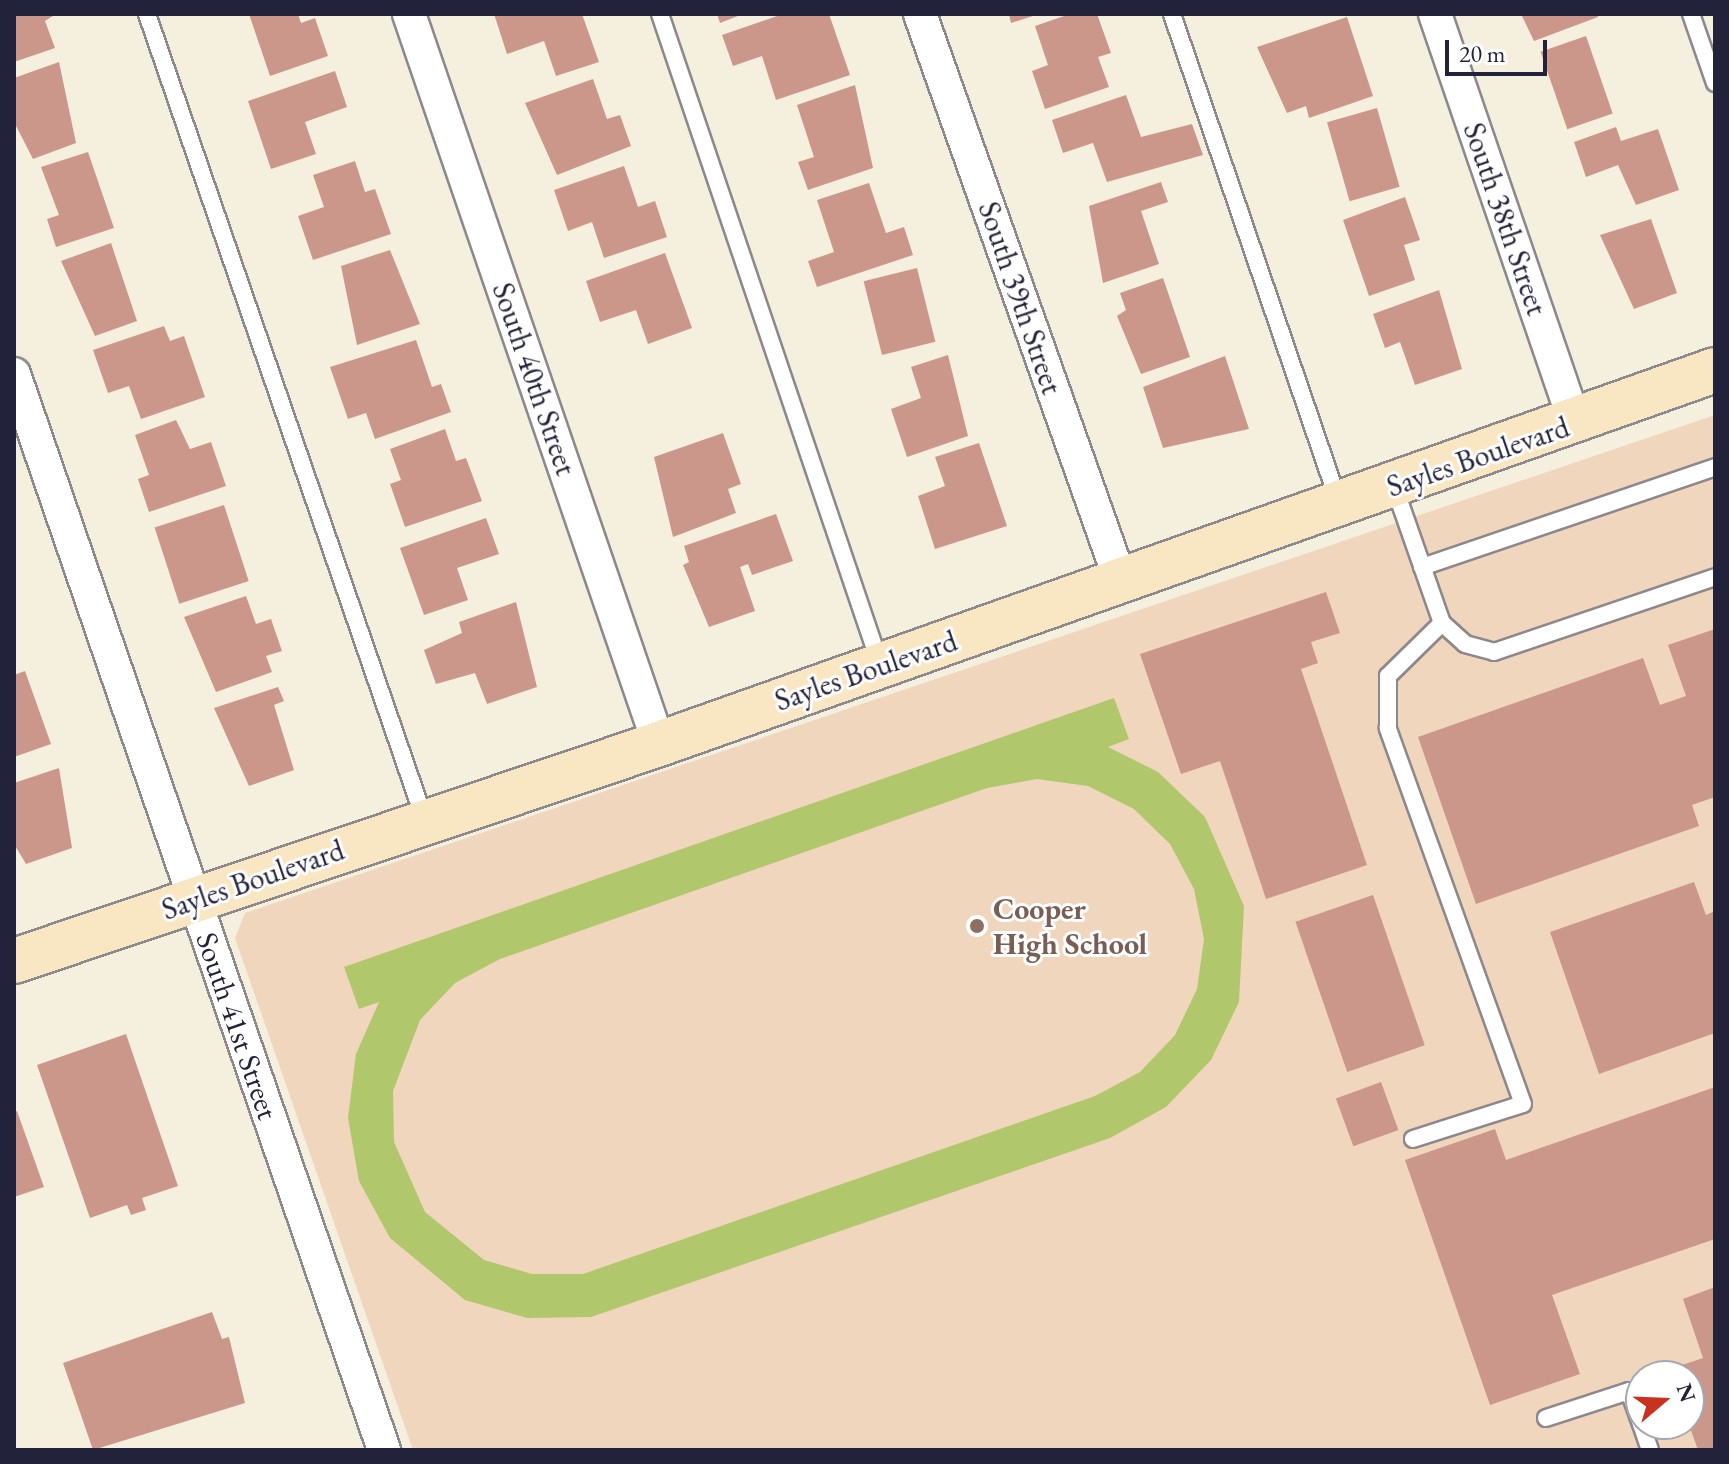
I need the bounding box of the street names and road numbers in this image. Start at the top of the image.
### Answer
street label: South 38th Street [1455,118,1555,320]
street label: South 39th Street [970,197,1070,399]
street label: South 40th Street [484,278,584,480]
street label: Sayles Boulevard [1382,409,1574,505]
street label: Sayles Boulevard [770,623,962,719]
street label: Sayles Boulevard [157,832,349,928]
street label: South 41st Street [188,928,286,1124]

